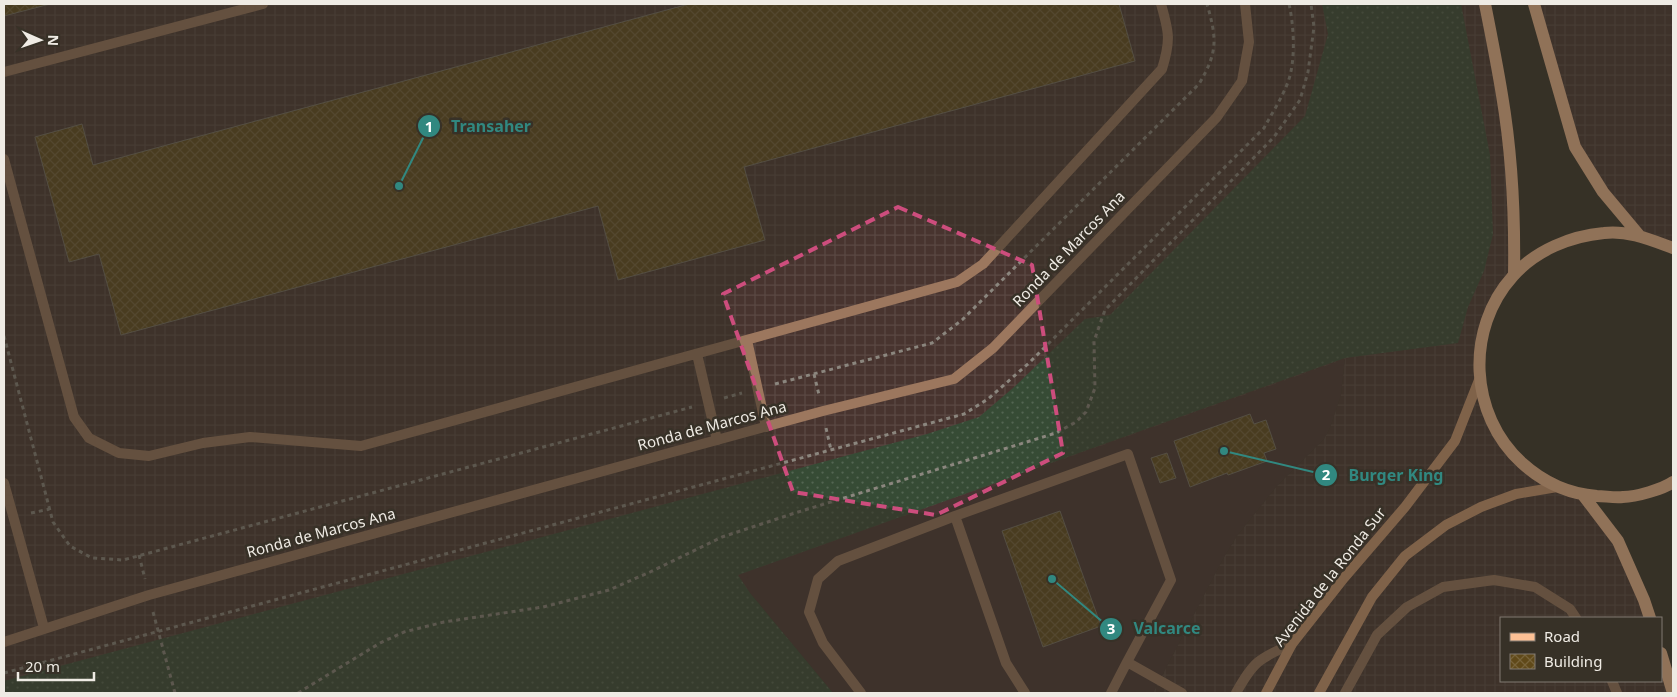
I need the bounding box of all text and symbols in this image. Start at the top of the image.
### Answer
north arrow [15,15,65,65]
text: N [44,34,63,46]
callout: Transaher [416,111,541,142]
text: Transaher [451,115,531,137]
text: 1 [425,116,433,136]
street label: Ronda de Marcos Ana [1008,186,1129,310]
street label: Ronda de Marcos Ana [635,396,788,455]
callout: Burger King [1314,460,1454,491]
text: 2 [1322,464,1331,484]
text: Burger King [1349,464,1443,486]
street label: Ronda de Marcos Ana [244,503,397,562]
street label: Avenida de la Ronda Sur [1269,503,1390,650]
callout: Valcarce [1099,613,1211,644]
text: Valcarce [1134,617,1200,639]
legend [1500,617,1662,682]
text: 3 [1107,618,1115,638]
text: Road [1544,626,1580,646]
scale bar [18,650,94,682]
text: Building [1544,651,1602,671]
text: 20 m [25,656,60,676]

